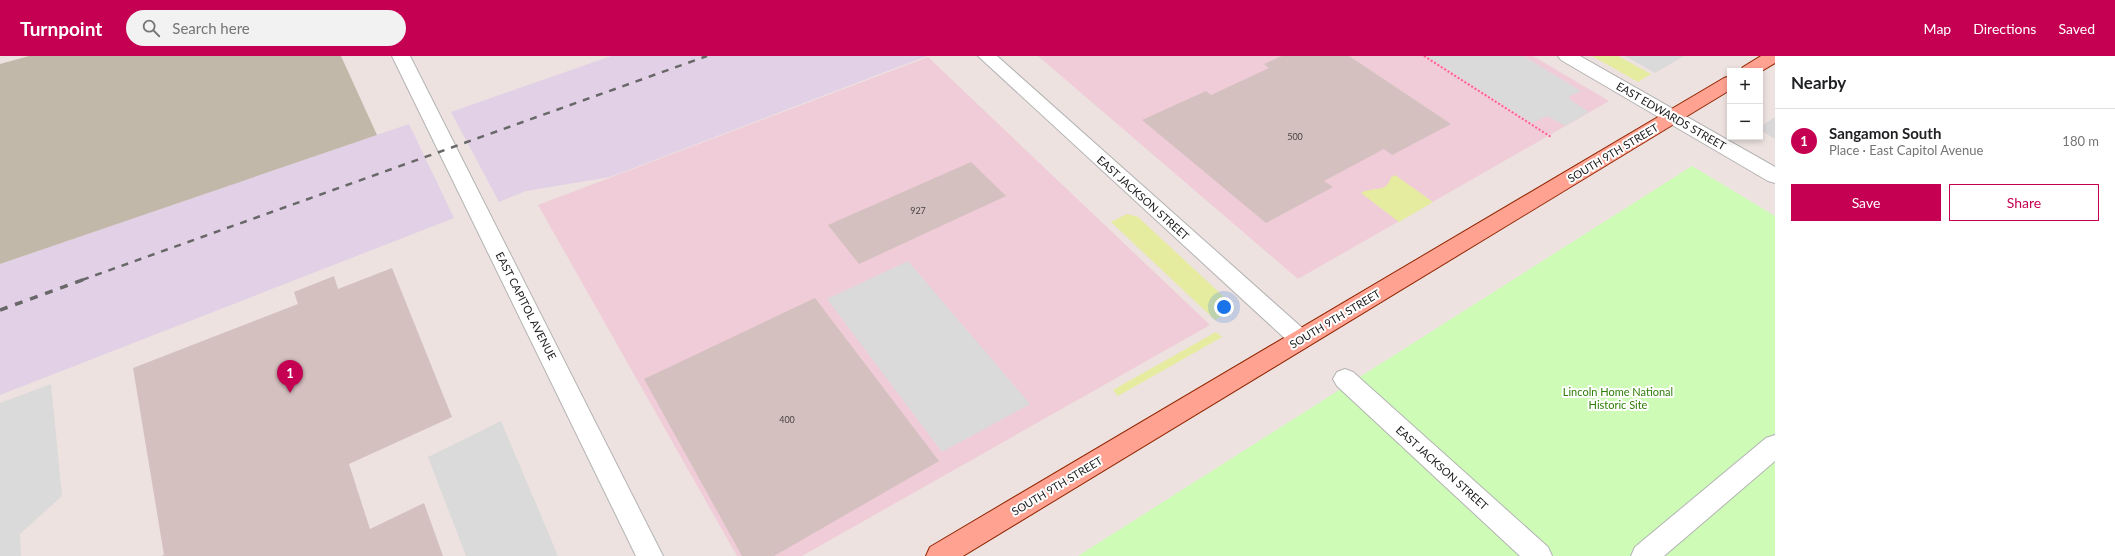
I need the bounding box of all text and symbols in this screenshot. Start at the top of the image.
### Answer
search box [126,10,406,46]
text: Turnpoint [20,17,102,40]
icon: search [140,17,162,39]
text: Search here [172,19,250,37]
text: Map [1924,20,1951,37]
text: Directions [1973,20,2036,37]
text: Saved [2058,20,2095,37]
map controls [1727,68,1763,140]
button: + [1727,68,1763,104]
text: Nearby [1791,72,1846,93]
street label: EAST EDWARDS STREET [1614,79,1729,153]
button: − [1727,104,1763,140]
street label: SOUTH 9TH STREET [1565,120,1661,185]
text: Sangamon South [1829,124,1941,142]
house number: 500 [1287,131,1303,142]
text: 1 [1800,133,1808,149]
text: 180 m [2062,133,2099,149]
text: Place · East Capitol Avenue [1829,142,1983,158]
street label: EAST JACKSON STREET [1095,153,1192,243]
button: Save [1791,184,1941,221]
button: Share [1949,184,2099,221]
house number: 927 [910,205,926,216]
street label: EAST CAPITOL AVENUE [494,250,559,362]
street label: SOUTH 9TH STREET [1287,286,1383,351]
your location [1214,297,1234,317]
pin: 1 [277,360,303,393]
park label: Lincoln Home National Historic Site [1563,385,1673,411]
house number: 400 [779,414,795,425]
street label: EAST JACKSON STREET [1394,423,1491,513]
street label: SOUTH 9TH STREET [1009,453,1105,518]

